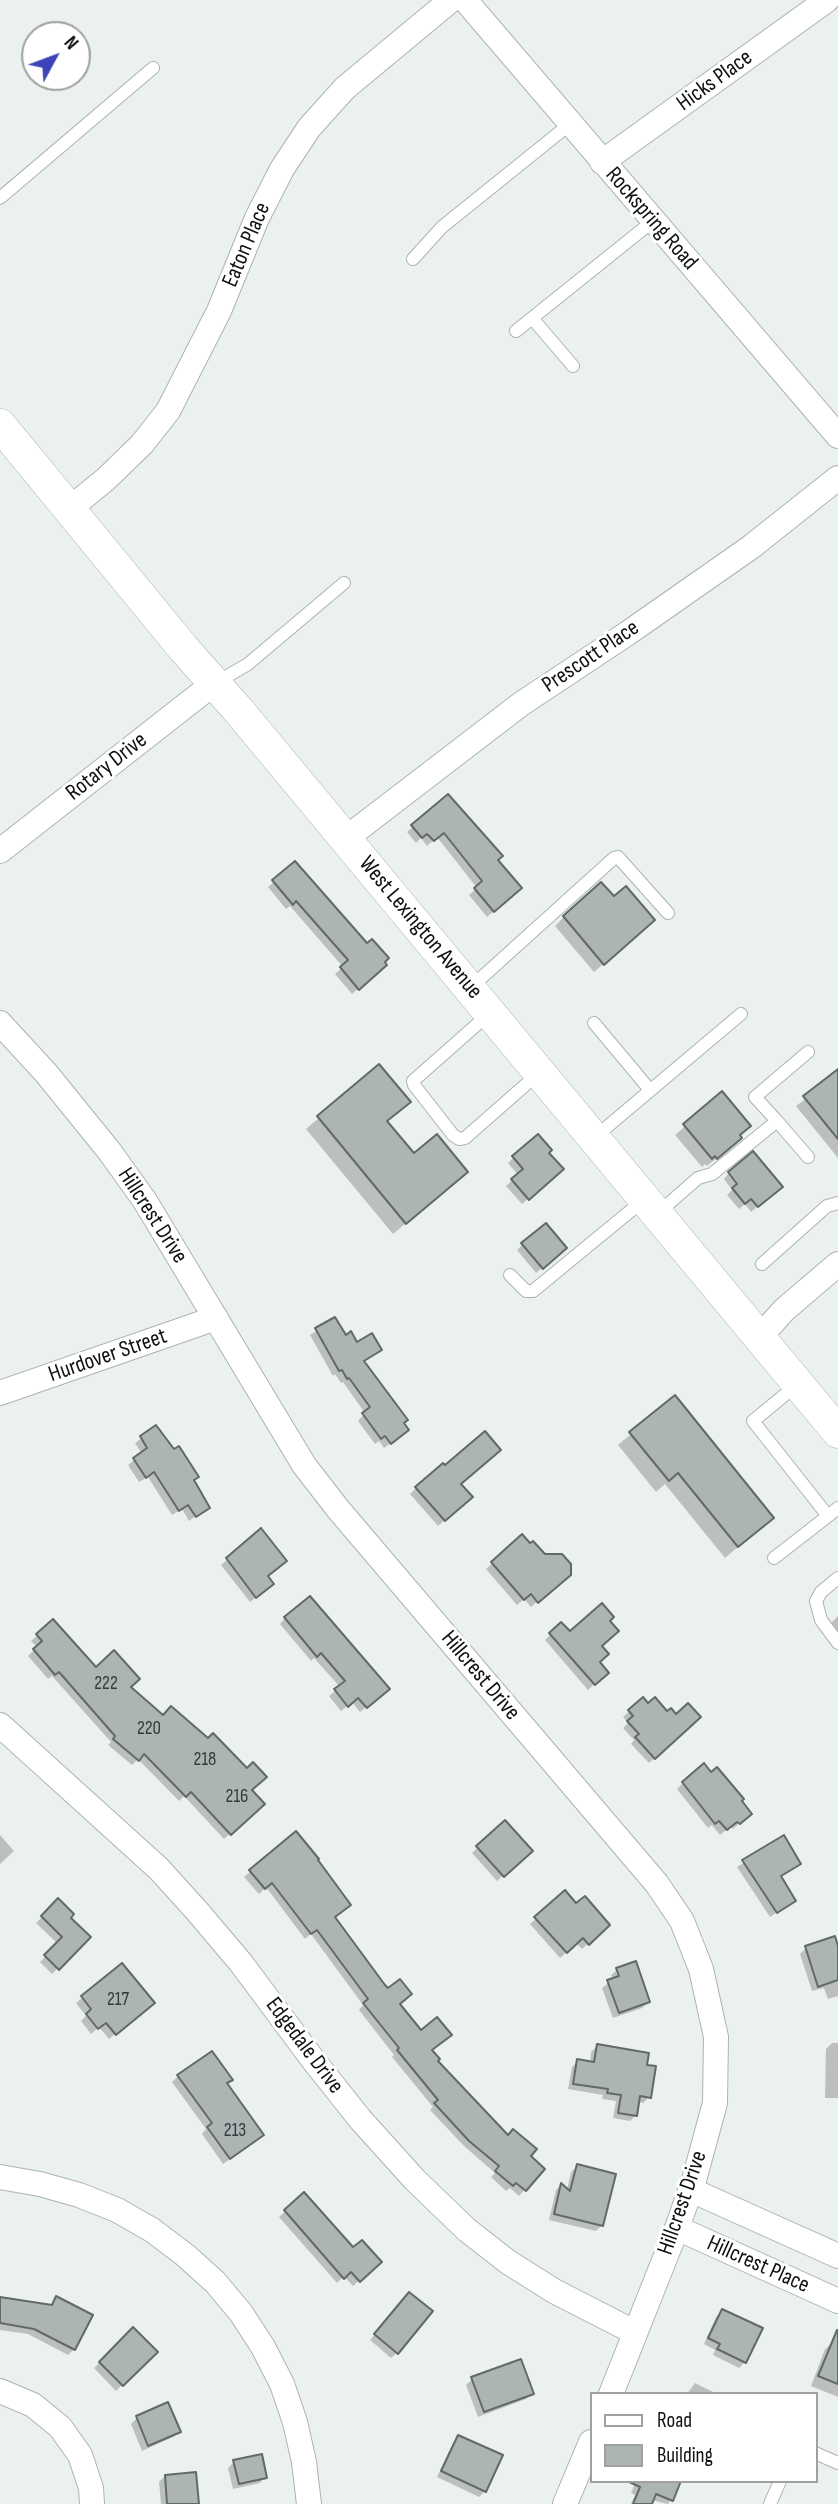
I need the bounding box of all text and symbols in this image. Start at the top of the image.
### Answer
north arrow [21,21,91,91]
text: N [59,32,83,55]
street label: Hicks Place [672,44,758,118]
street label: Rockspring Road [599,162,703,276]
street label: Eaton Place [217,199,277,291]
street label: Prescott Place [537,615,645,699]
street label: Rotary Drive [61,727,153,807]
street label: West Lexington Avenue [352,851,488,1005]
street label: Hillcrest Drive [111,1163,193,1269]
street label: Hurdover Street [45,1323,171,1389]
street label: Hillcrest Drive [435,1626,525,1726]
house number: 222 [94,1673,118,1695]
house number: 220 [137,1718,161,1740]
house number: 218 [194,1749,216,1771]
house number: 216 [226,1786,248,1808]
house number: 217 [107,1989,129,2011]
street label: Edgedale Drive [259,1993,349,2099]
house number: 213 [224,2120,246,2142]
street label: Hillcrest Drive [652,2147,714,2259]
street label: Hillcrest Place [703,2230,813,2300]
legend [590,2392,817,2483]
text: Road [657,2408,692,2433]
text: Building [657,2443,713,2468]

